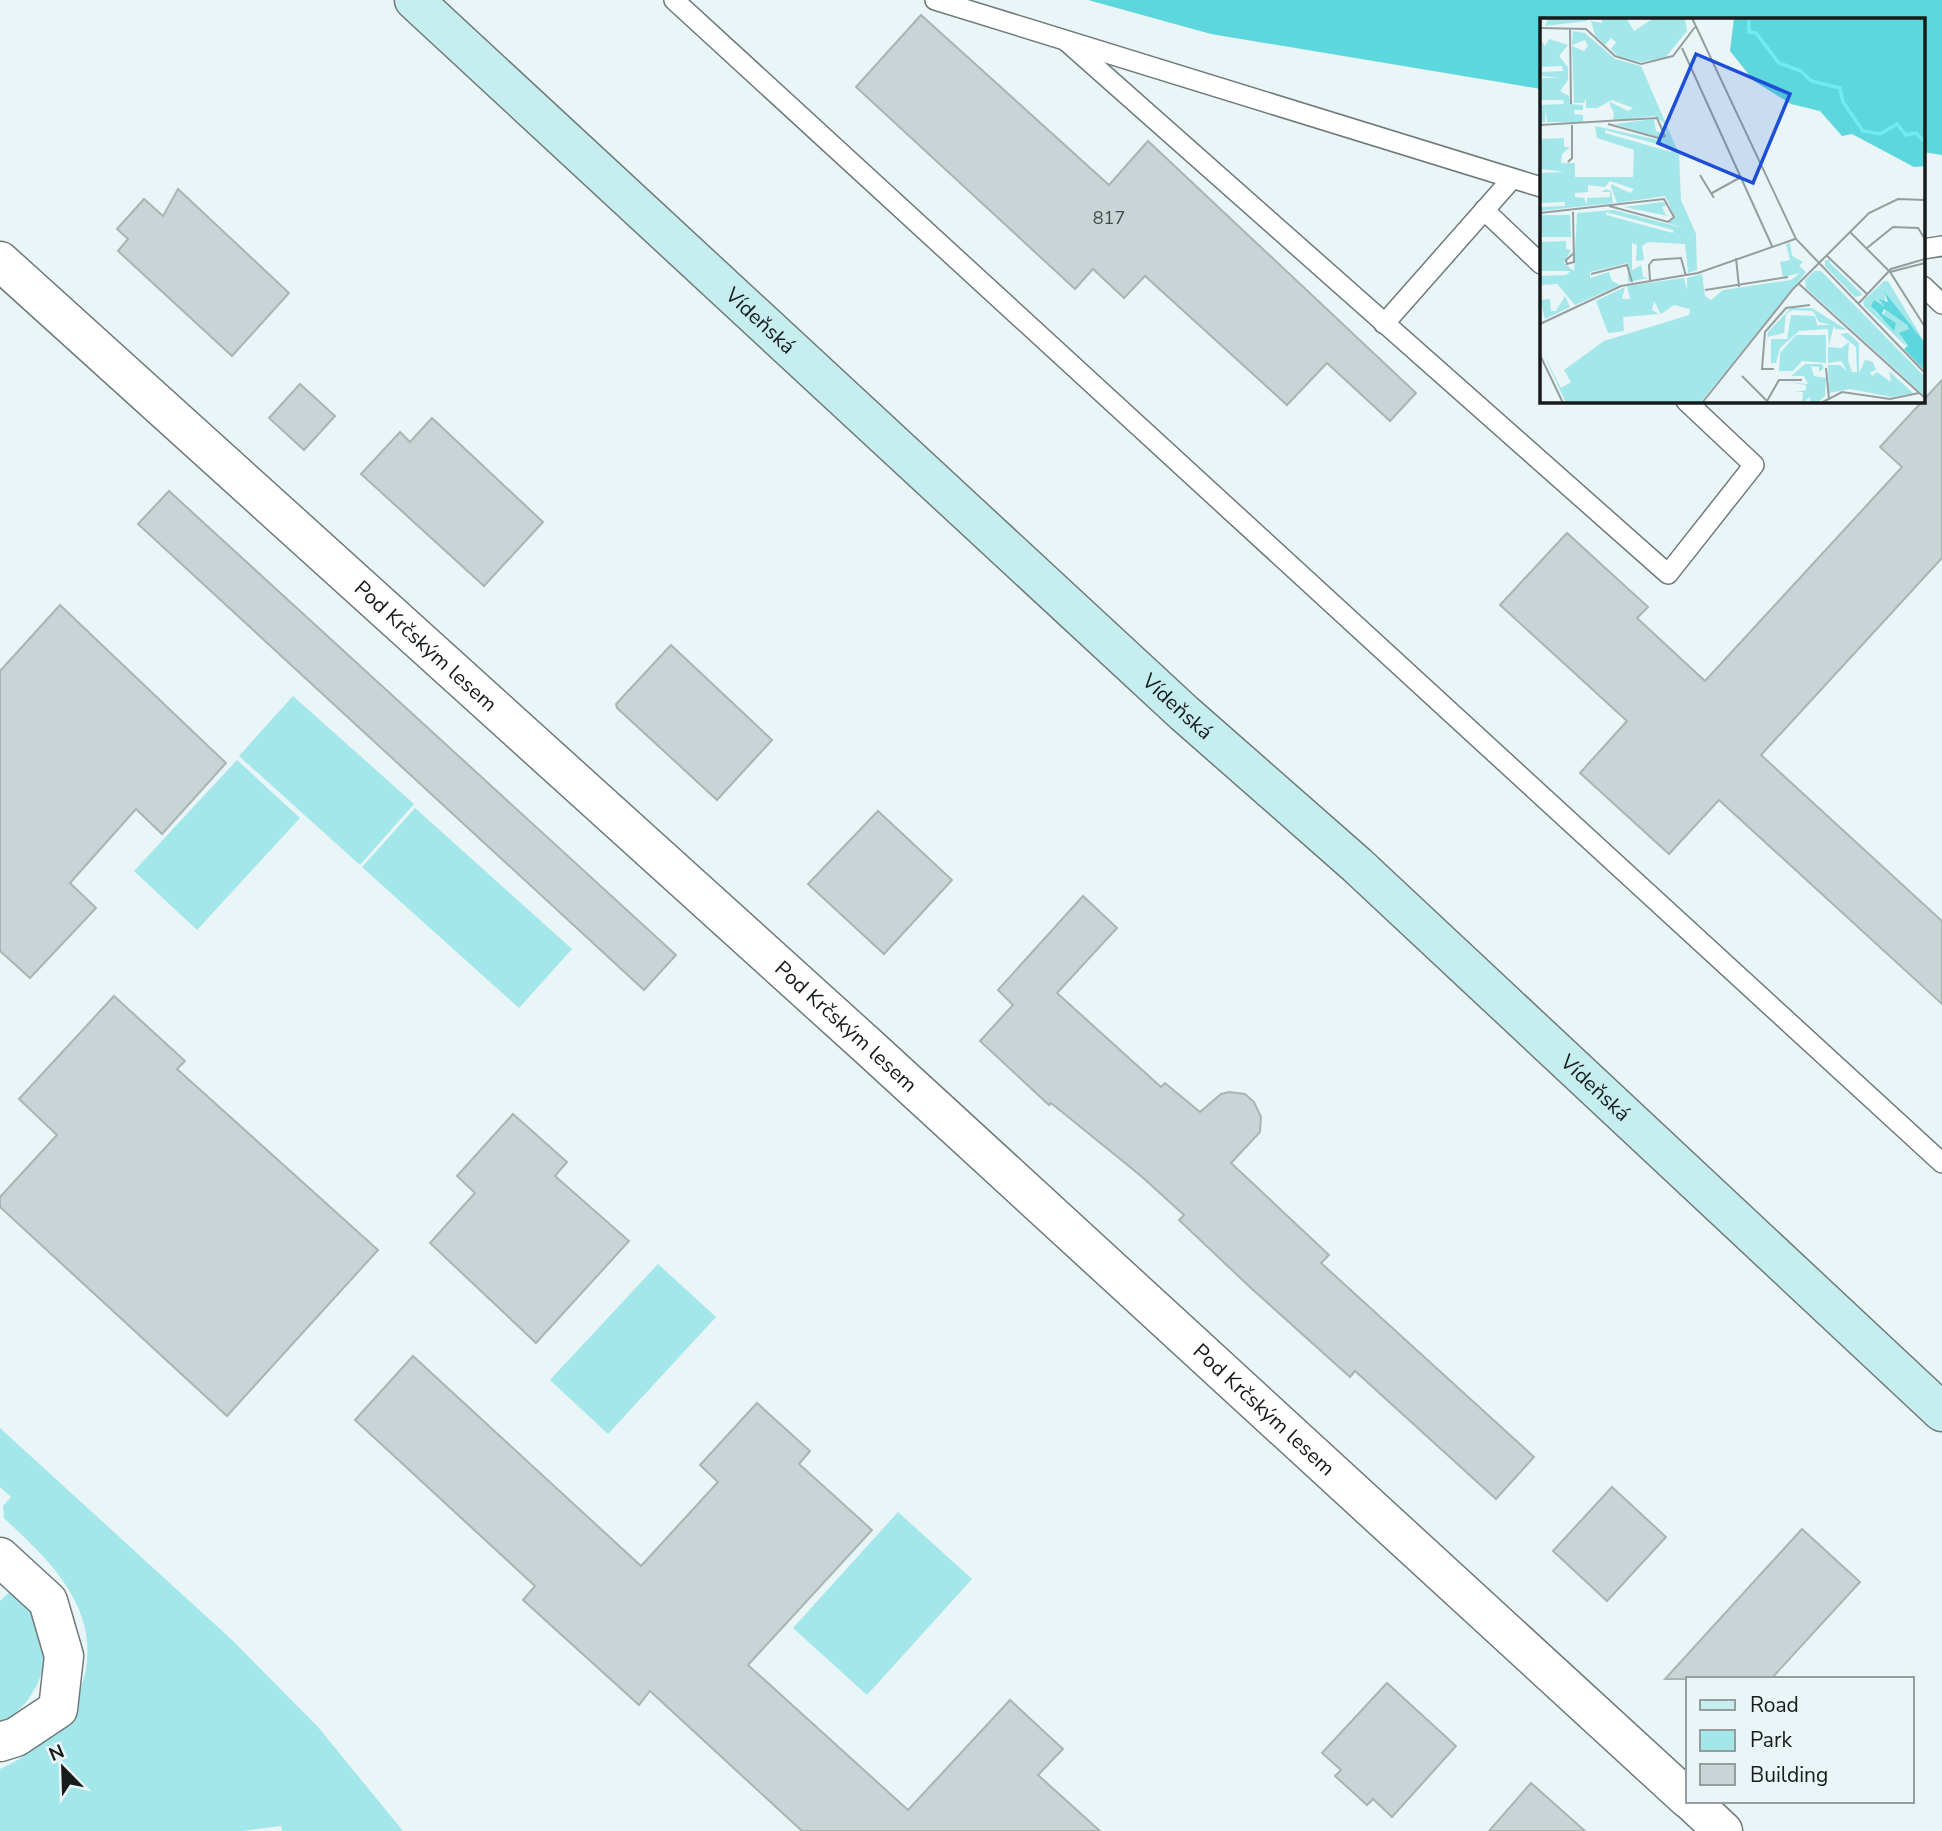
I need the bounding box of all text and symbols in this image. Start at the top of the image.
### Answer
inset map [1540,18,1924,402]
house number: 817 [1093,206,1125,230]
street label: Vídeňská [718,280,802,360]
street label: Pod Krčským lesem [348,574,503,718]
street label: Vídeňská [1135,666,1219,746]
street label: Pod Krčským lesem [769,955,923,1099]
street label: Vídeňská [1553,1047,1636,1128]
street label: Pod Krčským lesem [1187,1337,1341,1482]
legend [1686,1677,1914,1803]
text: Road [1750,1691,1799,1719]
text: Park [1750,1726,1792,1754]
north arrow [28,1733,98,1803]
text: N [45,1739,68,1768]
text: Building [1750,1761,1828,1789]

